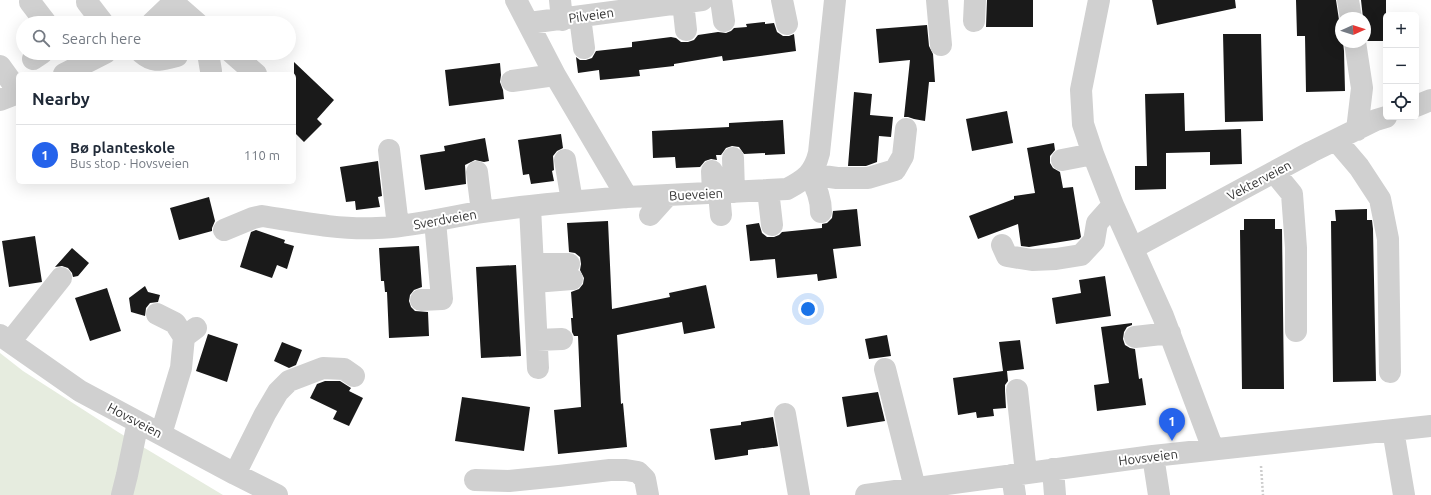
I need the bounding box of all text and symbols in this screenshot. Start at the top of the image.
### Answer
street label: Pilveien [567,5,615,25]
north arrow [1335,12,1371,48]
map controls [1383,12,1419,120]
button: + [1383,12,1419,48]
search box [16,16,296,60]
icon: search [30,27,52,49]
text: Search here [62,30,141,47]
button: − [1383,48,1419,84]
button: locate [1383,84,1419,120]
text: Nearby [32,89,90,108]
text: Bø planteskole [70,139,175,156]
text: 1 [41,148,49,162]
text: 110 m [244,148,280,162]
text: Bus stop · Hovsveien [70,156,189,170]
street label: Vekterveien [1225,157,1293,203]
street label: Bueveien [669,186,723,202]
street label: Sverdveien [412,207,478,231]
your location [798,299,818,319]
street label: Hovsveien [105,400,165,440]
pin: 1 [1159,408,1185,441]
street label: Hovsveien [1117,446,1179,468]

